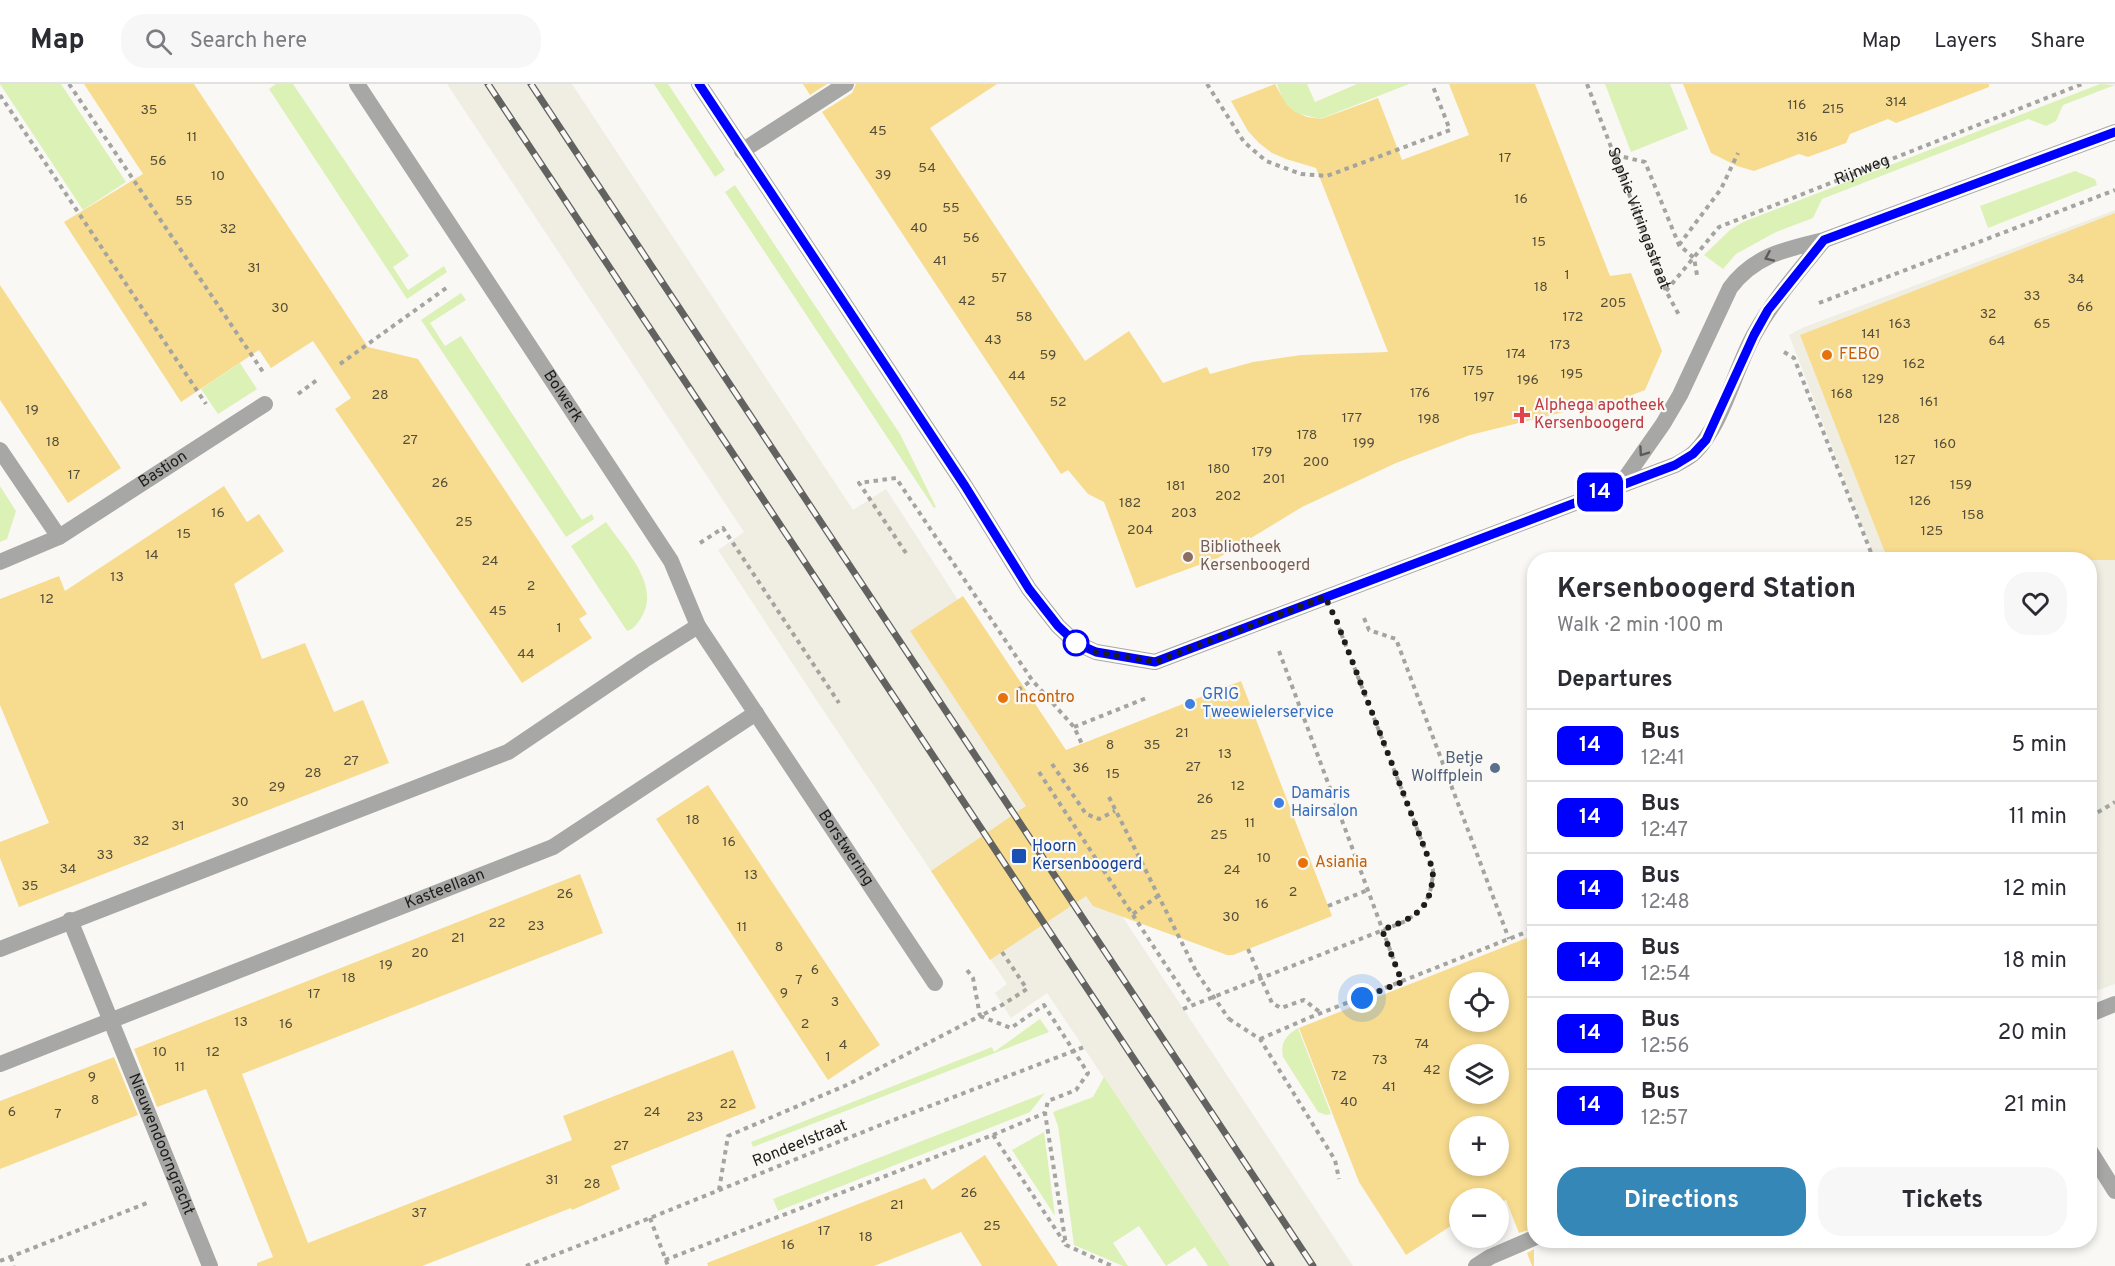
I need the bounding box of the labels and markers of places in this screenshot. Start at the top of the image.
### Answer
place label: FEBO [1839,345,1880,365]
marker: FEBO [1820,348,1834,362]
place label: Alphega apotheek Kersenboogerd [1534,396,1665,434]
marker: Alphega apotheek Kersenboogerd [1515,408,1529,422]
place label: Bibliotheek Kersenboogerd [1200,538,1310,576]
marker: Bibliotheek Kersenboogerd [1181,550,1195,564]
unlabelled marker [1063,630,1089,656]
place label: GRIG Tweewielerservice [1202,685,1334,723]
place label: Incontro [1015,688,1075,708]
marker: Incontro [996,691,1010,705]
marker: GRIG Tweewielerservice [1183,697,1197,711]
place label: Betje Wolffplein [1411,749,1483,787]
marker: Betje Wolffplein [1488,761,1502,775]
place label: Damaris Hairsalon [1291,784,1358,822]
marker: Damaris Hairsalon [1272,796,1286,810]
place label: Hoorn Kersenboogerd [1032,837,1142,875]
marker: Hoorn Kersenboogerd [1010,847,1028,865]
place label: Asiania [1315,853,1367,873]
marker: Asiania [1296,856,1310,870]

